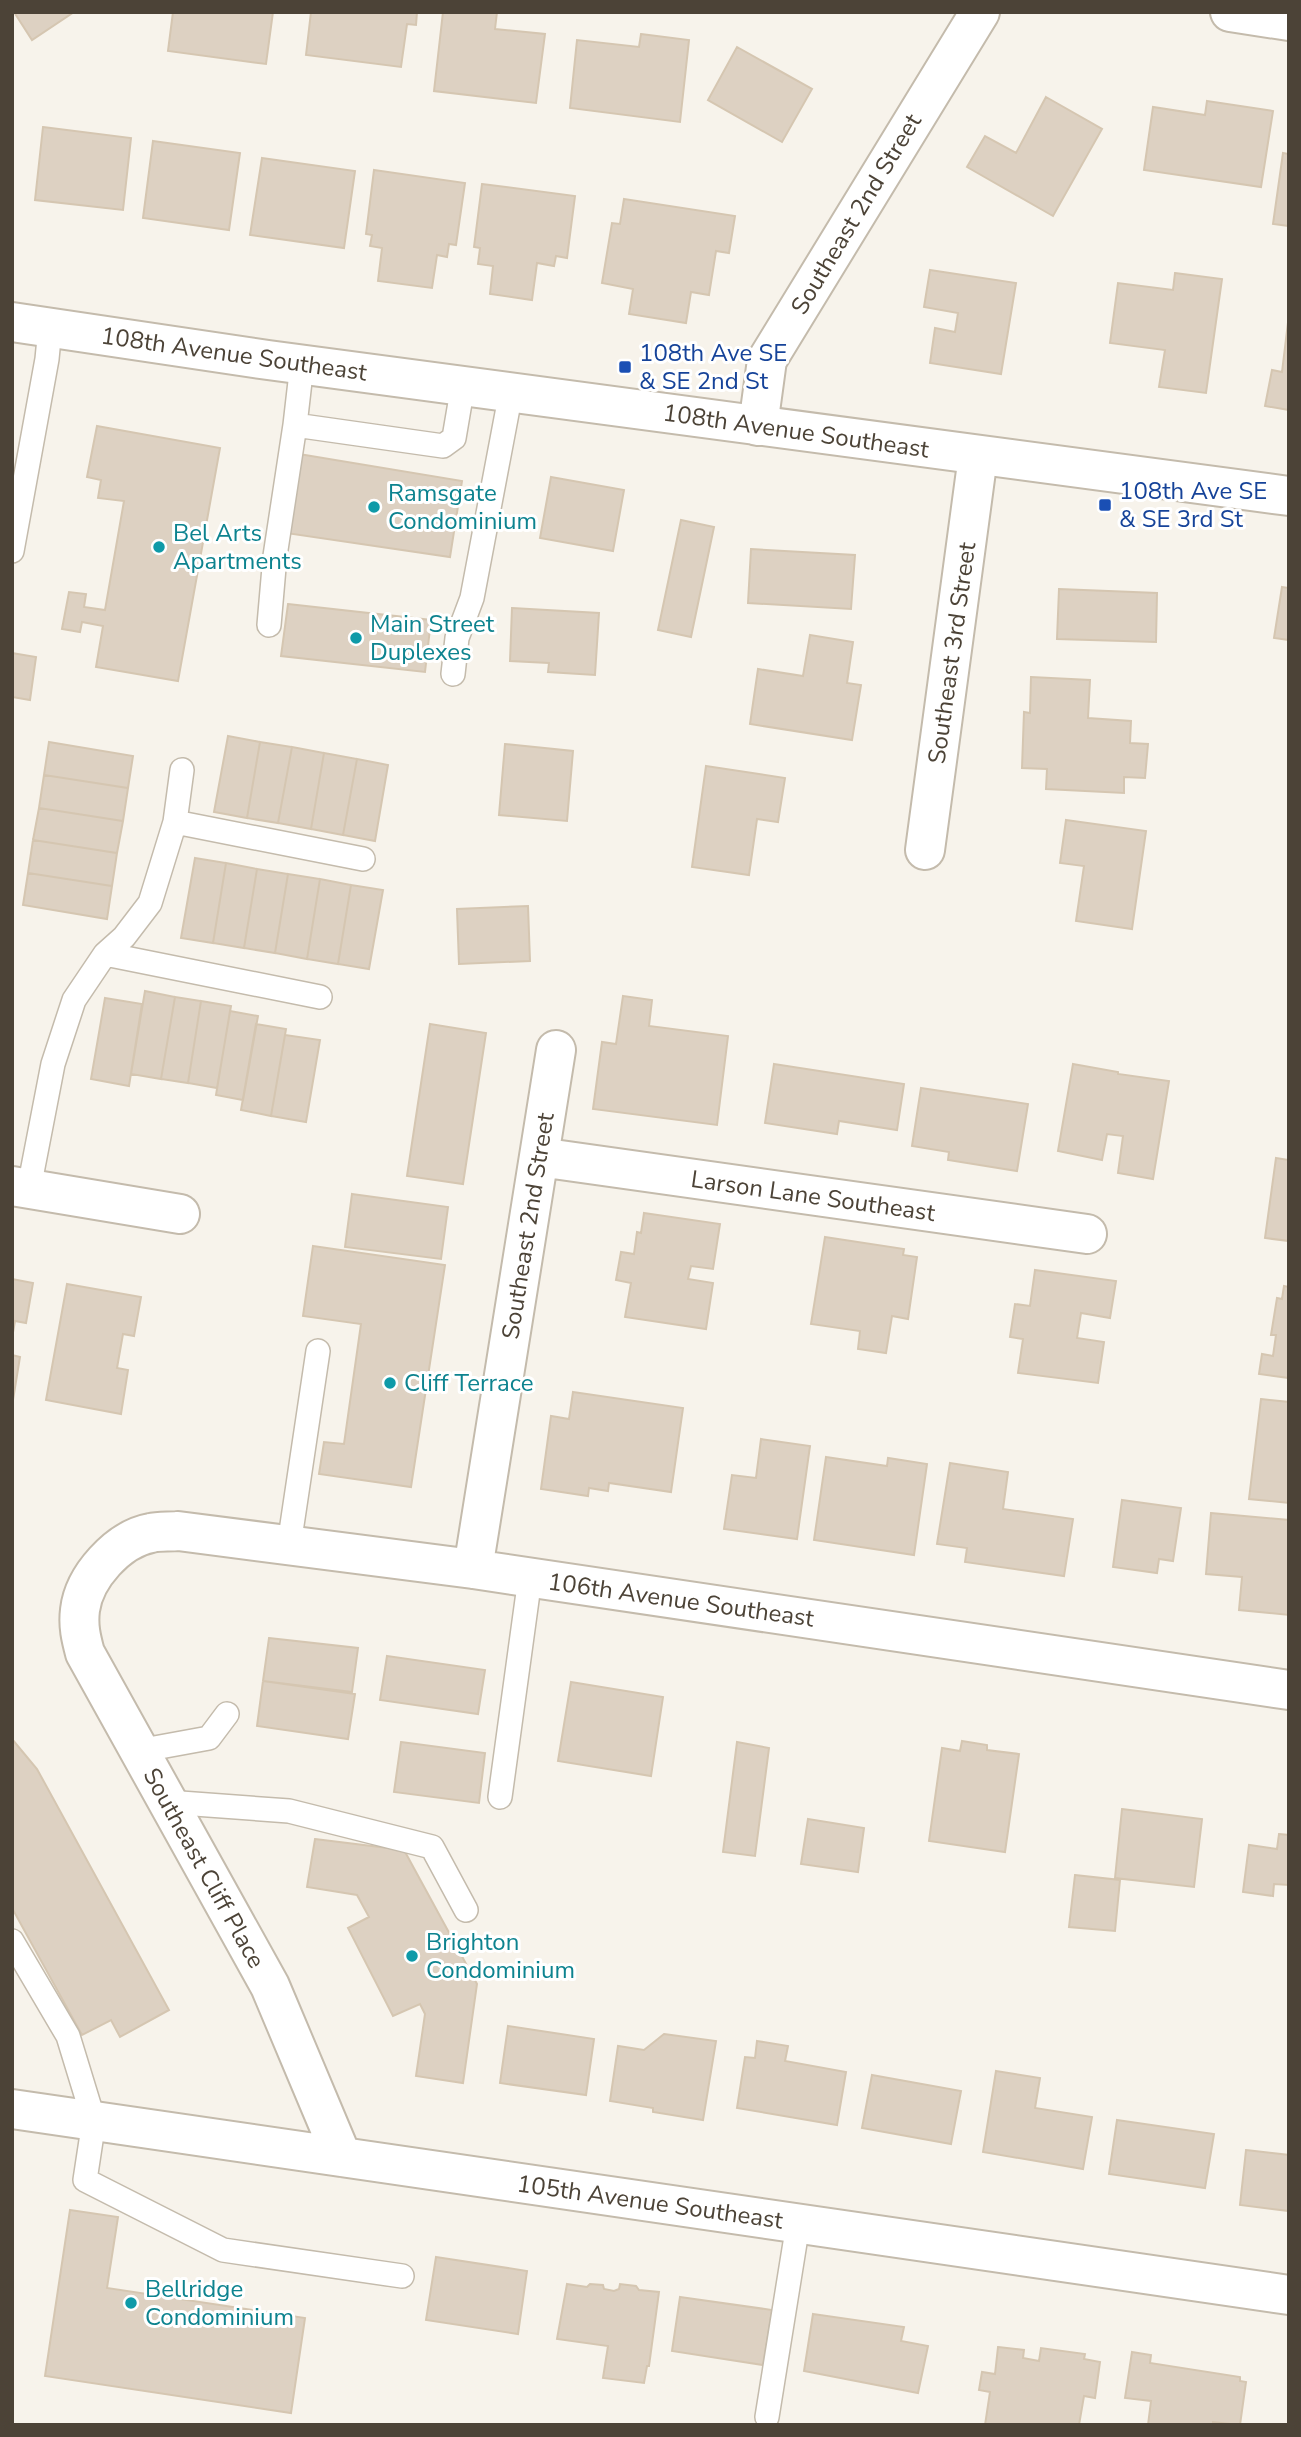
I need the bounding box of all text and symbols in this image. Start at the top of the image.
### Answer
street label: Southeast 2nd Street [783,107,929,320]
street label: 108th Avenue Southeast [99,319,370,389]
place label: 108th Ave SE & SE 2nd St [639,337,787,397]
marker: 108th Ave SE & SE 2nd St [617,359,633,375]
street label: 108th Avenue Southeast [661,396,932,466]
place label: 108th Ave SE & SE 3rd St [1119,475,1267,535]
place label: Ramsgate Condominium [388,477,537,537]
marker: 108th Ave SE & SE 3rd St [1097,497,1113,513]
marker: Ramsgate Condominium [366,499,382,515]
place label: Bel Arts Apartments [173,517,302,577]
marker: Bel Arts Apartments [151,539,167,555]
street label: Southeast 3rd Street [921,539,983,766]
place label: Main Street Duplexes [370,608,495,668]
marker: Main Street Duplexes [348,630,364,646]
street label: Southeast 2nd Street [494,1110,562,1341]
street label: Larson Lane Southeast [689,1163,938,1229]
place label: Cliff Terrace [404,1367,533,1399]
marker: Cliff Terrace [382,1375,398,1391]
street label: 106th Avenue Southeast [546,1565,817,1635]
street label: Southeast Cliff Place [136,1762,272,1974]
place label: Brighton Condominium [426,1926,575,1986]
marker: Brighton Condominium [404,1948,420,1964]
street label: 105th Avenue Southeast [515,2167,786,2237]
place label: Bellridge Condominium [145,2273,294,2333]
marker: Bellridge Condominium [123,2295,139,2311]

